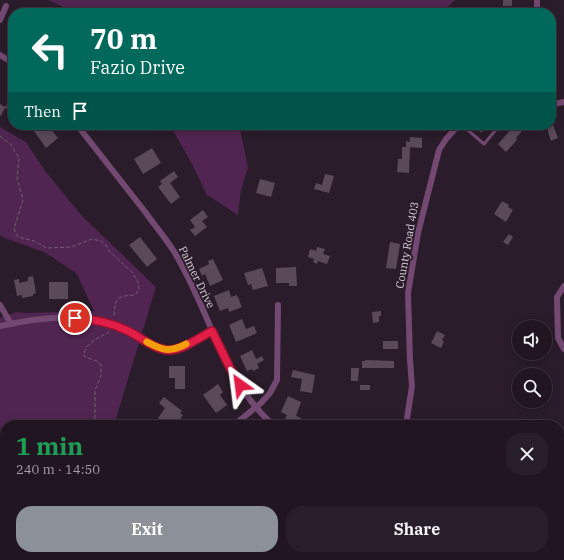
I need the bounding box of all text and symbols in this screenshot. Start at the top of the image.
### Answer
text: 70 m [90,20,157,57]
icon: left [24,24,76,76]
text: Fazio Drive [90,56,185,79]
icon: arrive [69,100,91,122]
text: Then [24,102,61,121]
street label: County Road 403 [392,200,422,290]
street label: Palmer Drive [176,244,218,311]
pin [58,301,92,335]
icon: arrive [64,307,86,329]
map controls [512,320,552,408]
button: sound [512,320,552,360]
position arrow [219,364,261,406]
button: search [512,368,552,408]
text: 1 min [16,430,83,462]
button: close [506,433,548,475]
text: 240 m · 14:50 [16,461,100,478]
button: Exit [16,506,278,552]
button: Share [286,506,548,552]

